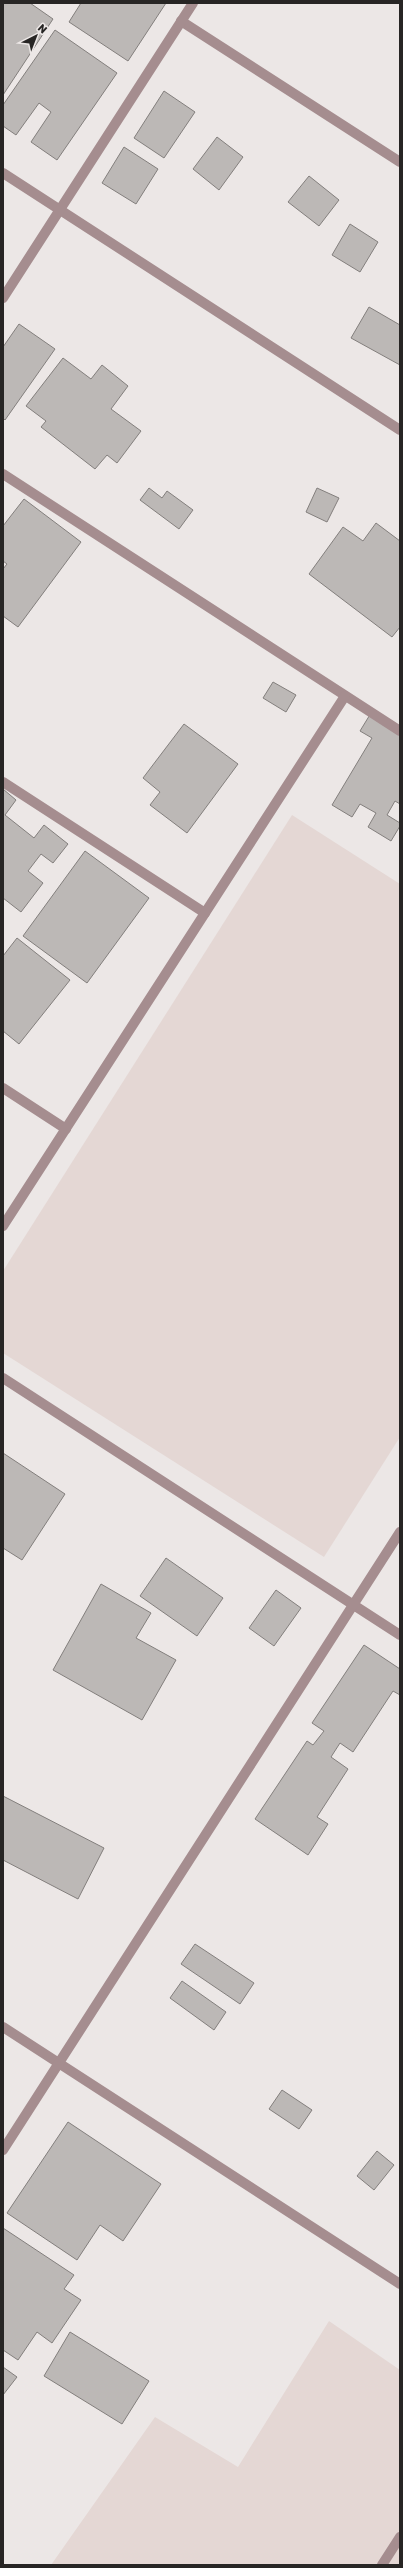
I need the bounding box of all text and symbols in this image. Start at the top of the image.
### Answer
north arrow [16,16,56,56]
text: N [35,21,50,36]

